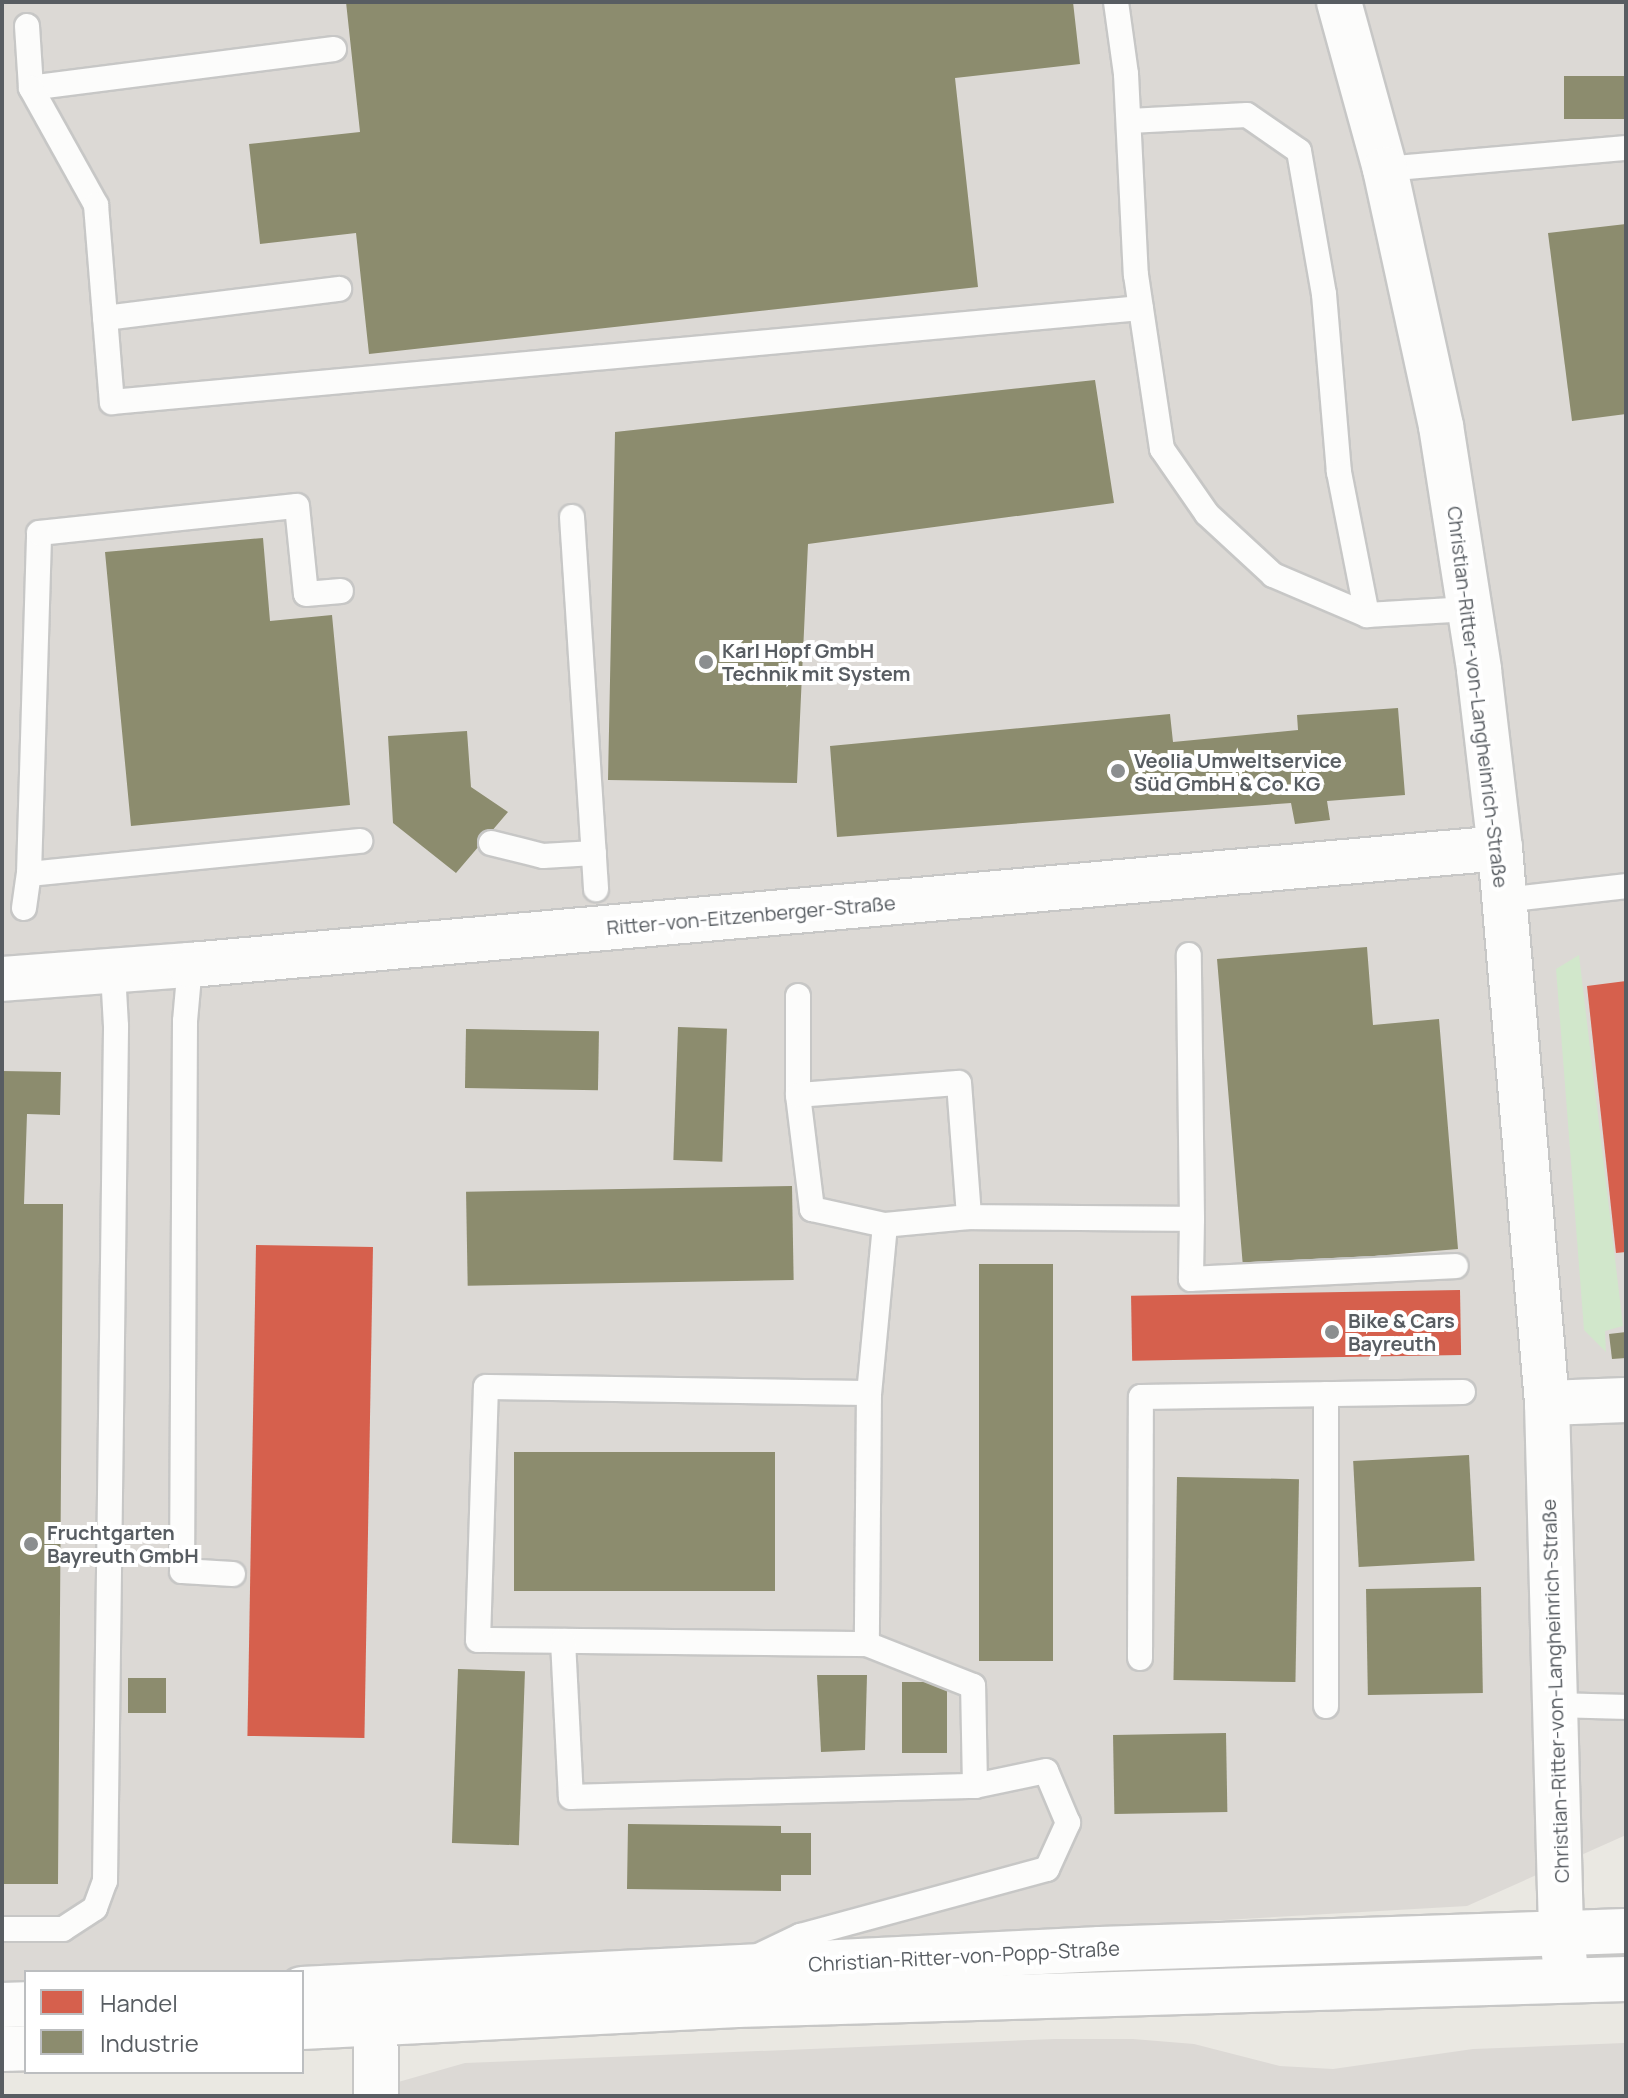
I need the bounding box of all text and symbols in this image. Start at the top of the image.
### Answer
street label: Christian-Ritter-von-Langheinrich-Straße [1443,505,1513,889]
place label: Karl Hopf GmbH Technik mit System [722,638,911,685]
marker: Karl Hopf GmbH Technik mit System [697,653,715,671]
place label: Veolia Umweltservice Süd GmbH & Co. KG [1134,748,1342,795]
marker: Veolia Umweltservice Süd GmbH & Co. KG [1109,762,1127,780]
street label: Ritter-von-Eitzenberger-Straße [606,890,896,940]
place label: Bike & Cars Bayreuth [1348,1308,1455,1355]
marker: Bike & Cars Bayreuth [1323,1323,1341,1341]
street label: Christian-Ritter-von-Langheinrich-Straße [1536,1499,1574,1883]
place label: Fruchtgarten Bayreuth GmbH [47,1520,199,1567]
marker: Fruchtgarten Bayreuth GmbH [22,1535,40,1553]
street label: Christian-Ritter-von-Popp-Straße [808,1936,1120,1976]
legend [24,1970,304,2074]
text: Handel [100,1986,178,2019]
text: Industrie [100,2026,199,2059]

